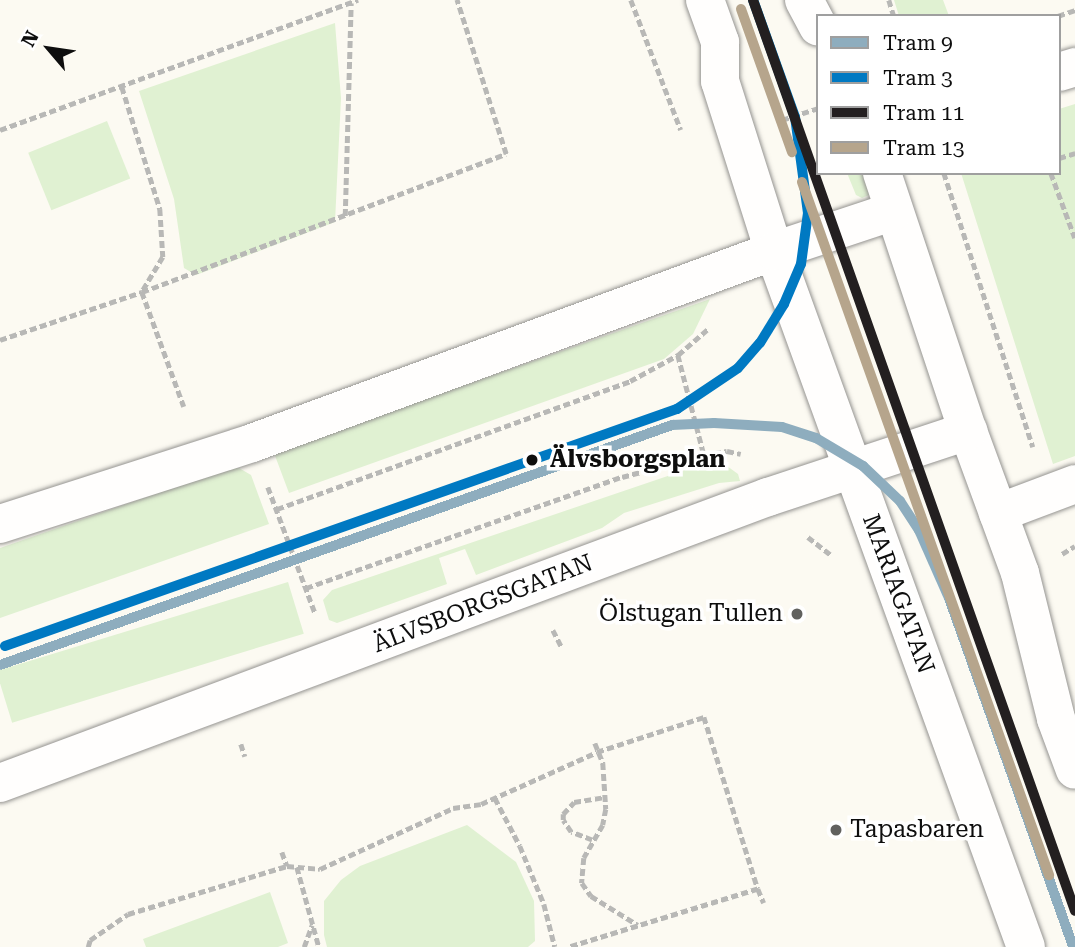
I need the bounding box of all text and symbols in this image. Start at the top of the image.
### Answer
north arrow [14,14,84,84]
legend [816,14,1061,175]
text: N [17,27,44,51]
text: Tram 9 [883,31,953,55]
text: Tram 3 [883,66,953,90]
text: Tram 11 [883,101,965,125]
text: Tram 13 [883,136,965,160]
place label: Älvsborgsplan [550,446,725,474]
marker: Älvsborgsplan [520,448,544,472]
street label: MARIAGATAN [856,510,940,678]
street label: ÄLVSBORGSGATAN [369,549,597,659]
place label: Ölstugan Tullen [599,600,783,628]
marker: Ölstugan Tullen [789,606,805,622]
place label: Tapasbaren [850,816,984,844]
marker: Tapasbaren [828,822,844,838]

